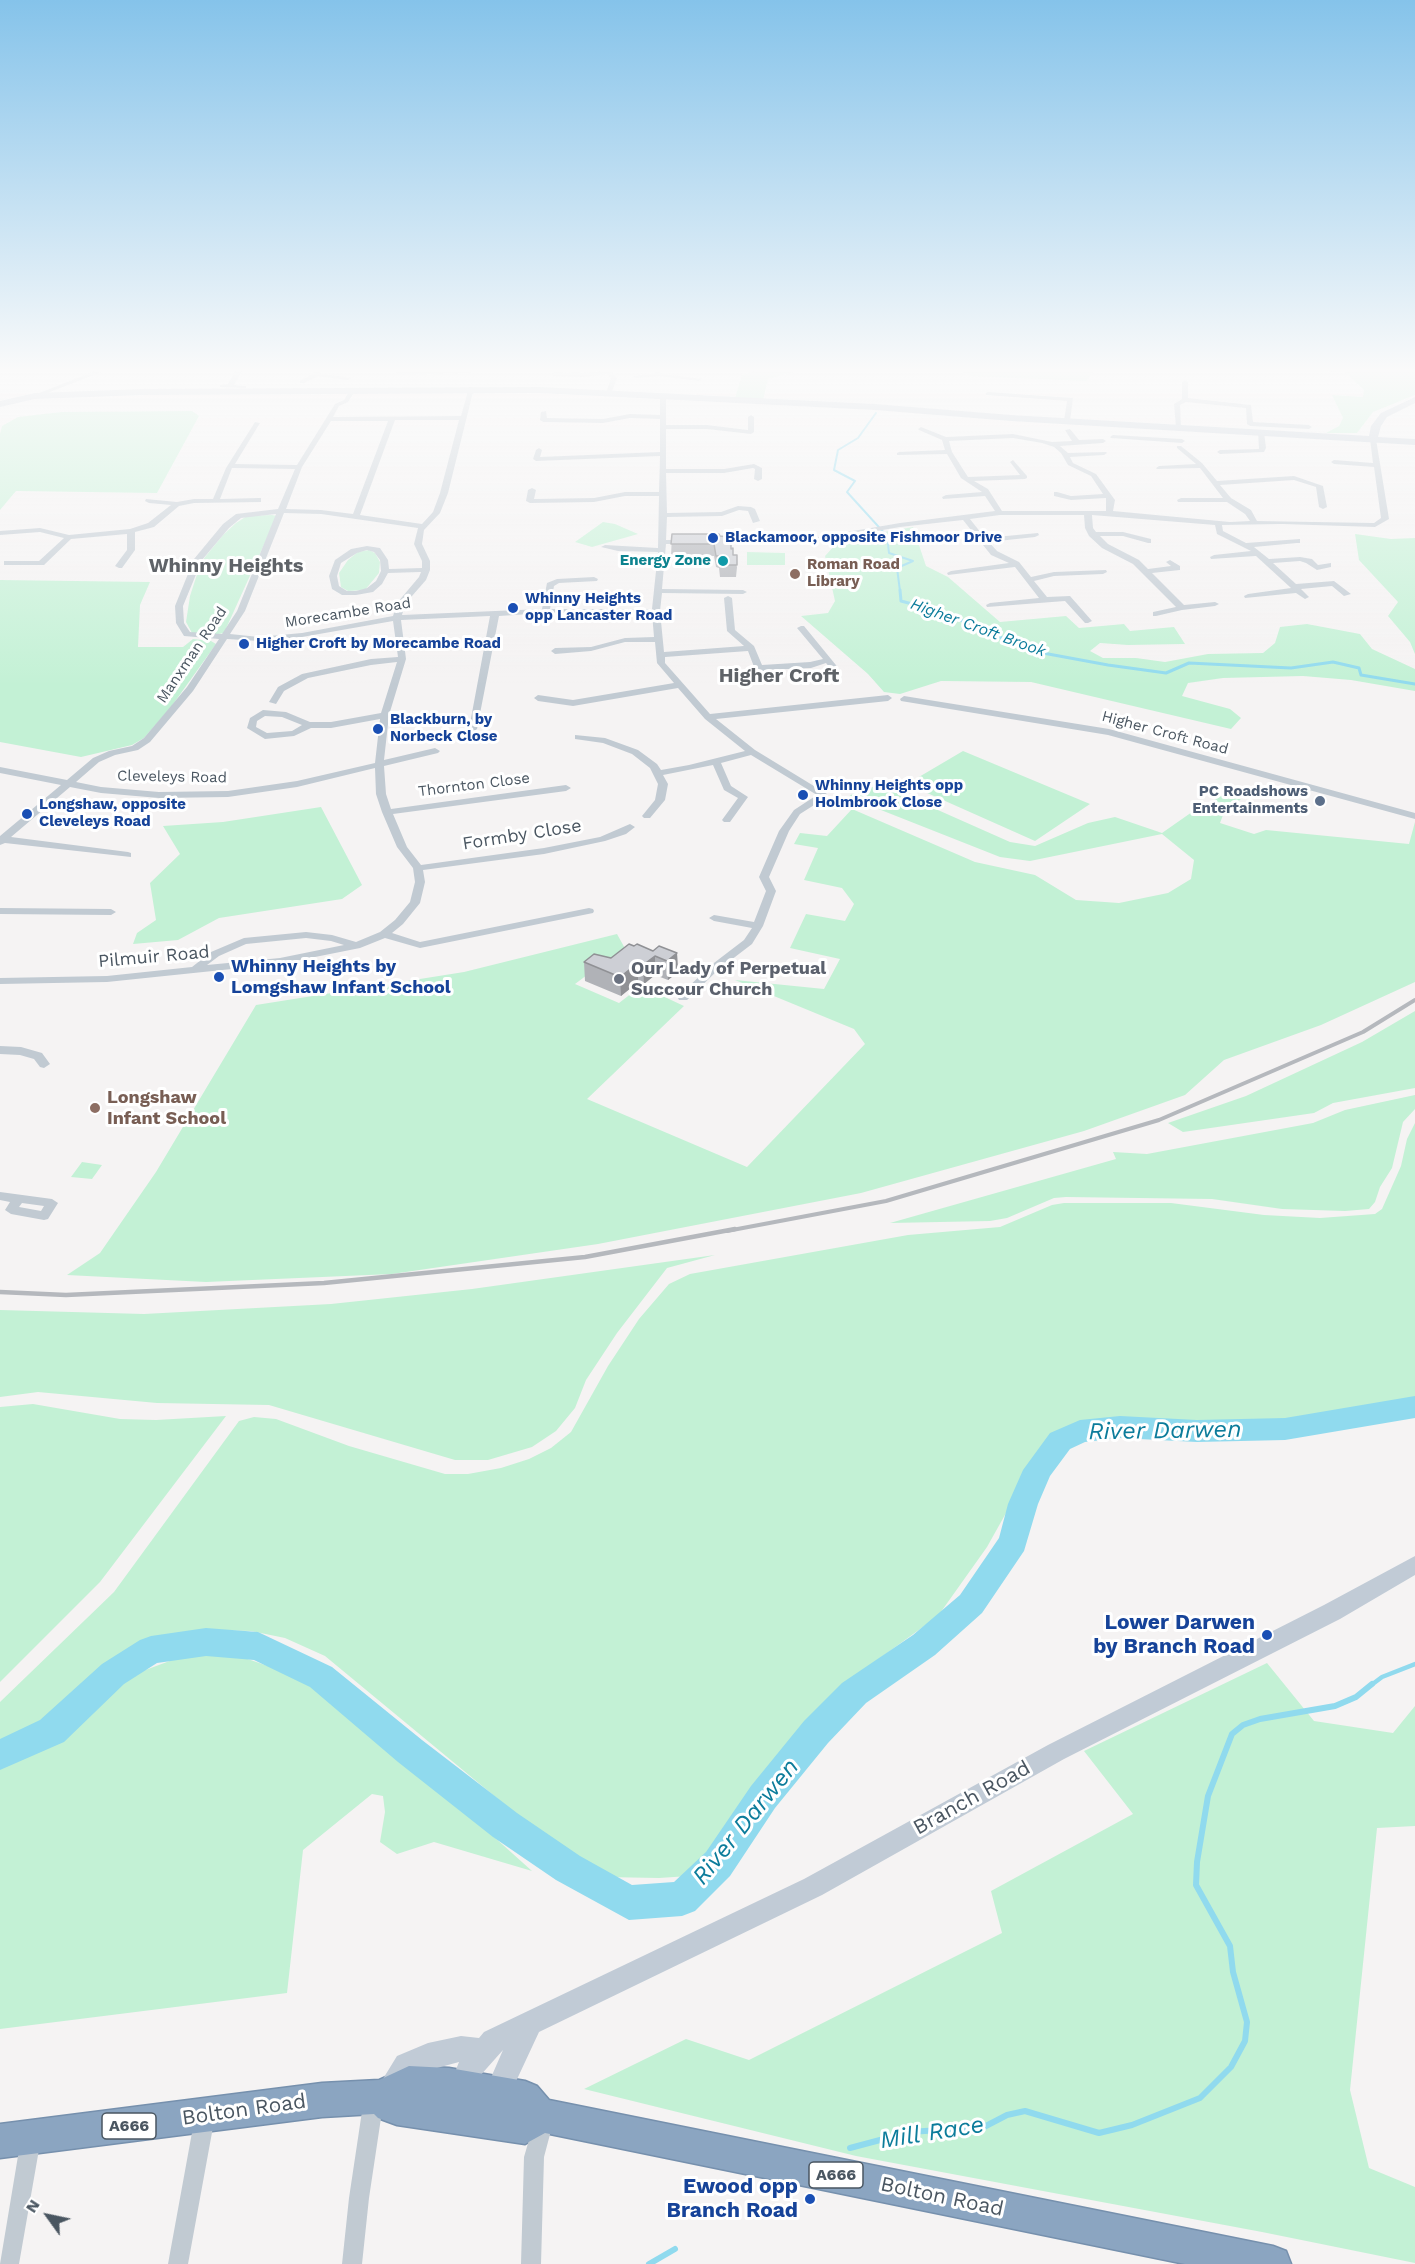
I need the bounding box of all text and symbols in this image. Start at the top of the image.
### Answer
place label: Blackamoor, opposite Fishmoor Drive [725,529,1002,547]
marker: Blackamoor, opposite Fishmoor Drive [706,531,720,545]
place label: Energy Zone [620,552,711,570]
district label: Whinny Heights [149,554,303,578]
marker: Energy Zone [716,554,730,568]
place label: Roman Road Library [807,556,900,591]
marker: Roman Road Library [788,567,802,581]
place label: Whinny Heights opp Lancaster Road [525,590,672,625]
street label: Morecambe Road [284,594,412,632]
water label: Higher Croft Brook [908,595,1048,661]
marker: Whinny Heights opp Lancaster Road [506,601,520,615]
street label: Manxman Road [153,603,231,707]
place label: Higher Croft by Morecambe Road [256,635,501,653]
marker: Higher Croft by Morecambe Road [237,637,251,651]
district label: Higher Croft [719,664,839,688]
street label: Higher Croft Road [1100,707,1230,759]
place label: Blackburn, by Norbeck Close [390,711,497,746]
marker: Blackburn, by Norbeck Close [371,722,385,736]
street label: Cleveleys Road [117,767,227,787]
street label: Thornton Close [417,769,531,801]
place label: Whinny Heights opp Holmbrook Close [815,777,963,812]
place label: PC Roadshows Entertainments [1192,783,1308,818]
marker: Whinny Heights opp Holmbrook Close [796,788,810,802]
marker: PC Roadshows Entertainments [1313,794,1327,808]
place label: Longshaw, opposite Cleveleys Road [39,796,186,831]
marker: Longshaw, opposite Cleveleys Road [20,807,34,821]
street label: Formby Close [461,815,583,855]
street label: Pilmuir Road [97,941,211,973]
place label: Whinny Heights by Lomgshaw Infant School [231,956,451,998]
place label: Our Lady of Perpetual Succour Church [631,958,826,1000]
marker: Whinny Heights by Lomgshaw Infant School [212,970,226,984]
marker: Our Lady of Perpetual Succour Church [612,972,626,986]
place label: Longshaw Infant School [107,1087,226,1130]
marker: Longshaw Infant School [88,1101,102,1115]
water label: River Darwen [1088,1415,1242,1447]
place label: Lower Darwen by Branch Road [1093,1610,1255,1660]
marker: Lower Darwen by Branch Road [1260,1628,1274,1642]
water label: River Darwen [687,1753,805,1891]
street label: Branch Road [909,1755,1035,1841]
street label: Bolton Road [180,2089,308,2131]
water label: Mill Race [878,2111,986,2155]
road number: A666 [102,2113,156,2139]
road number: A666 [809,2162,863,2188]
street label: Bolton Road [878,2172,1006,2222]
place label: Ewood opp Branch Road [667,2174,798,2224]
north arrow [18,2186,78,2246]
marker: Ewood opp Branch Road [803,2192,817,2206]
text: N [21,2196,44,2216]

